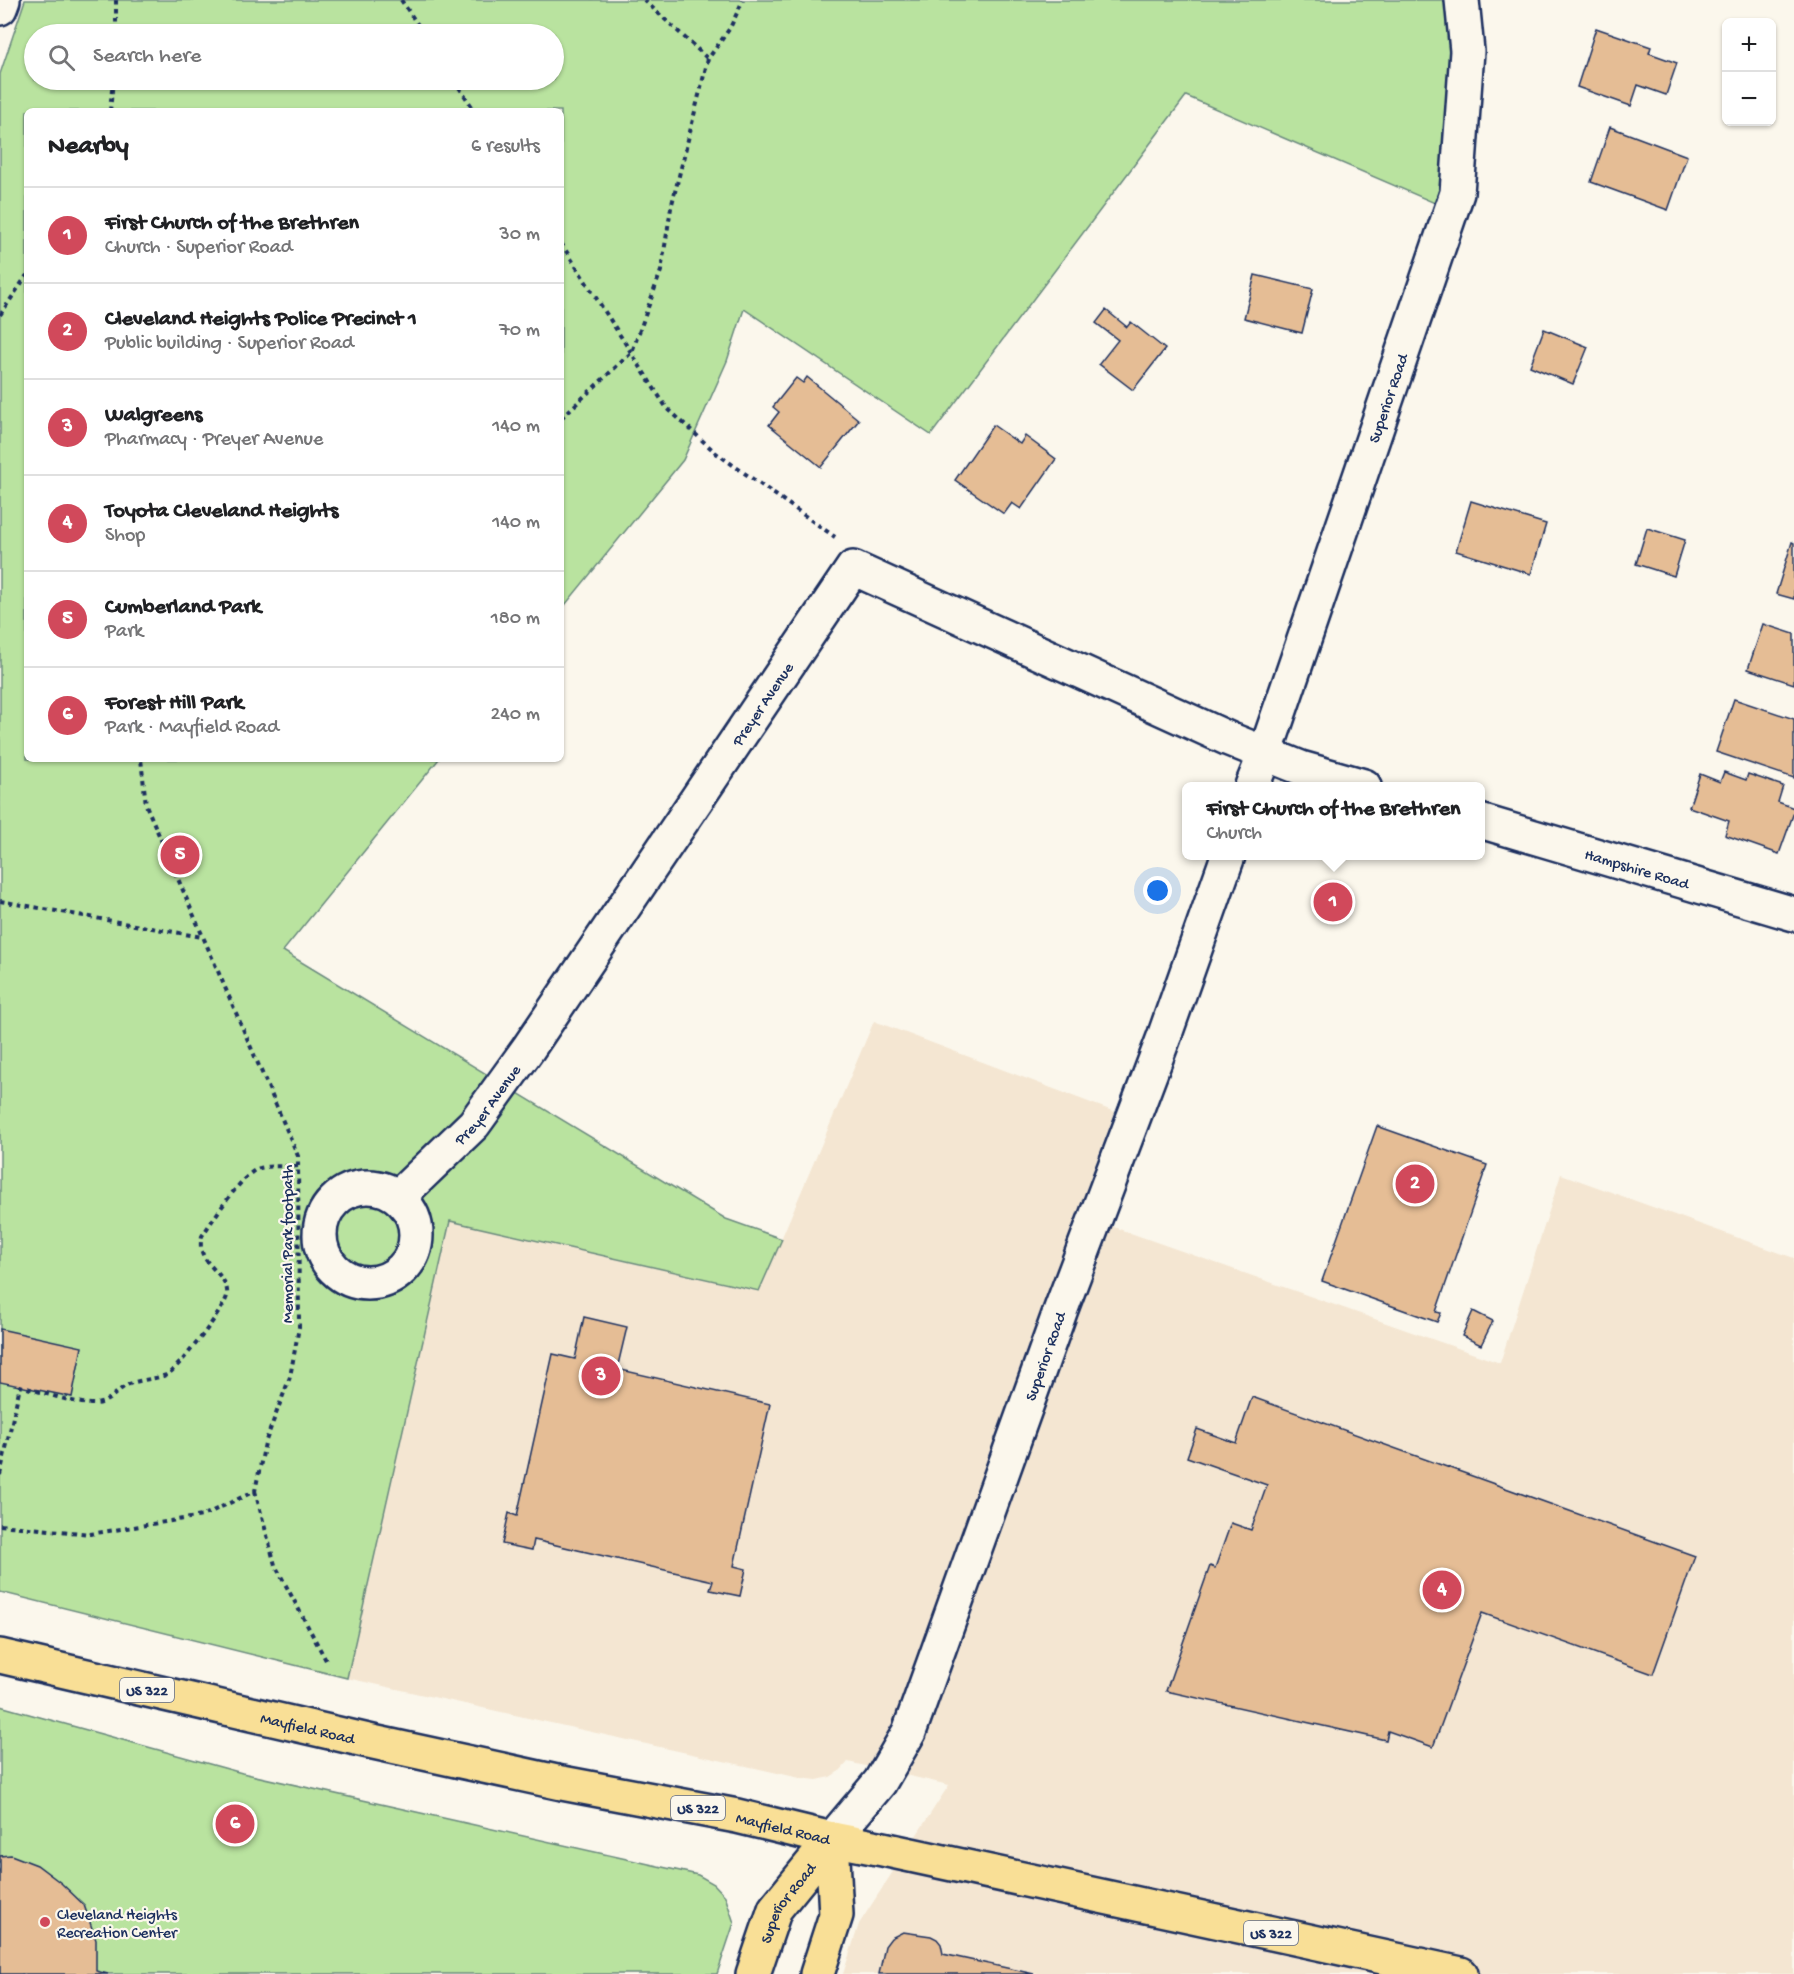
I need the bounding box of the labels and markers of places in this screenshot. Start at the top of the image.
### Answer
pin: 5 [160,832,200,878]
pin: 1 [1314,880,1352,924]
pin: 2 [1396,1162,1434,1206]
pin: 3 [582,1354,620,1398]
pin: 4 [1422,1568,1462,1612]
pin: 6 [216,1802,254,1846]
place label: Cleveland Heights Recreation Center [57,1907,178,1944]
marker: Cleveland Heights Recreation Center [38,1915,52,1929]

